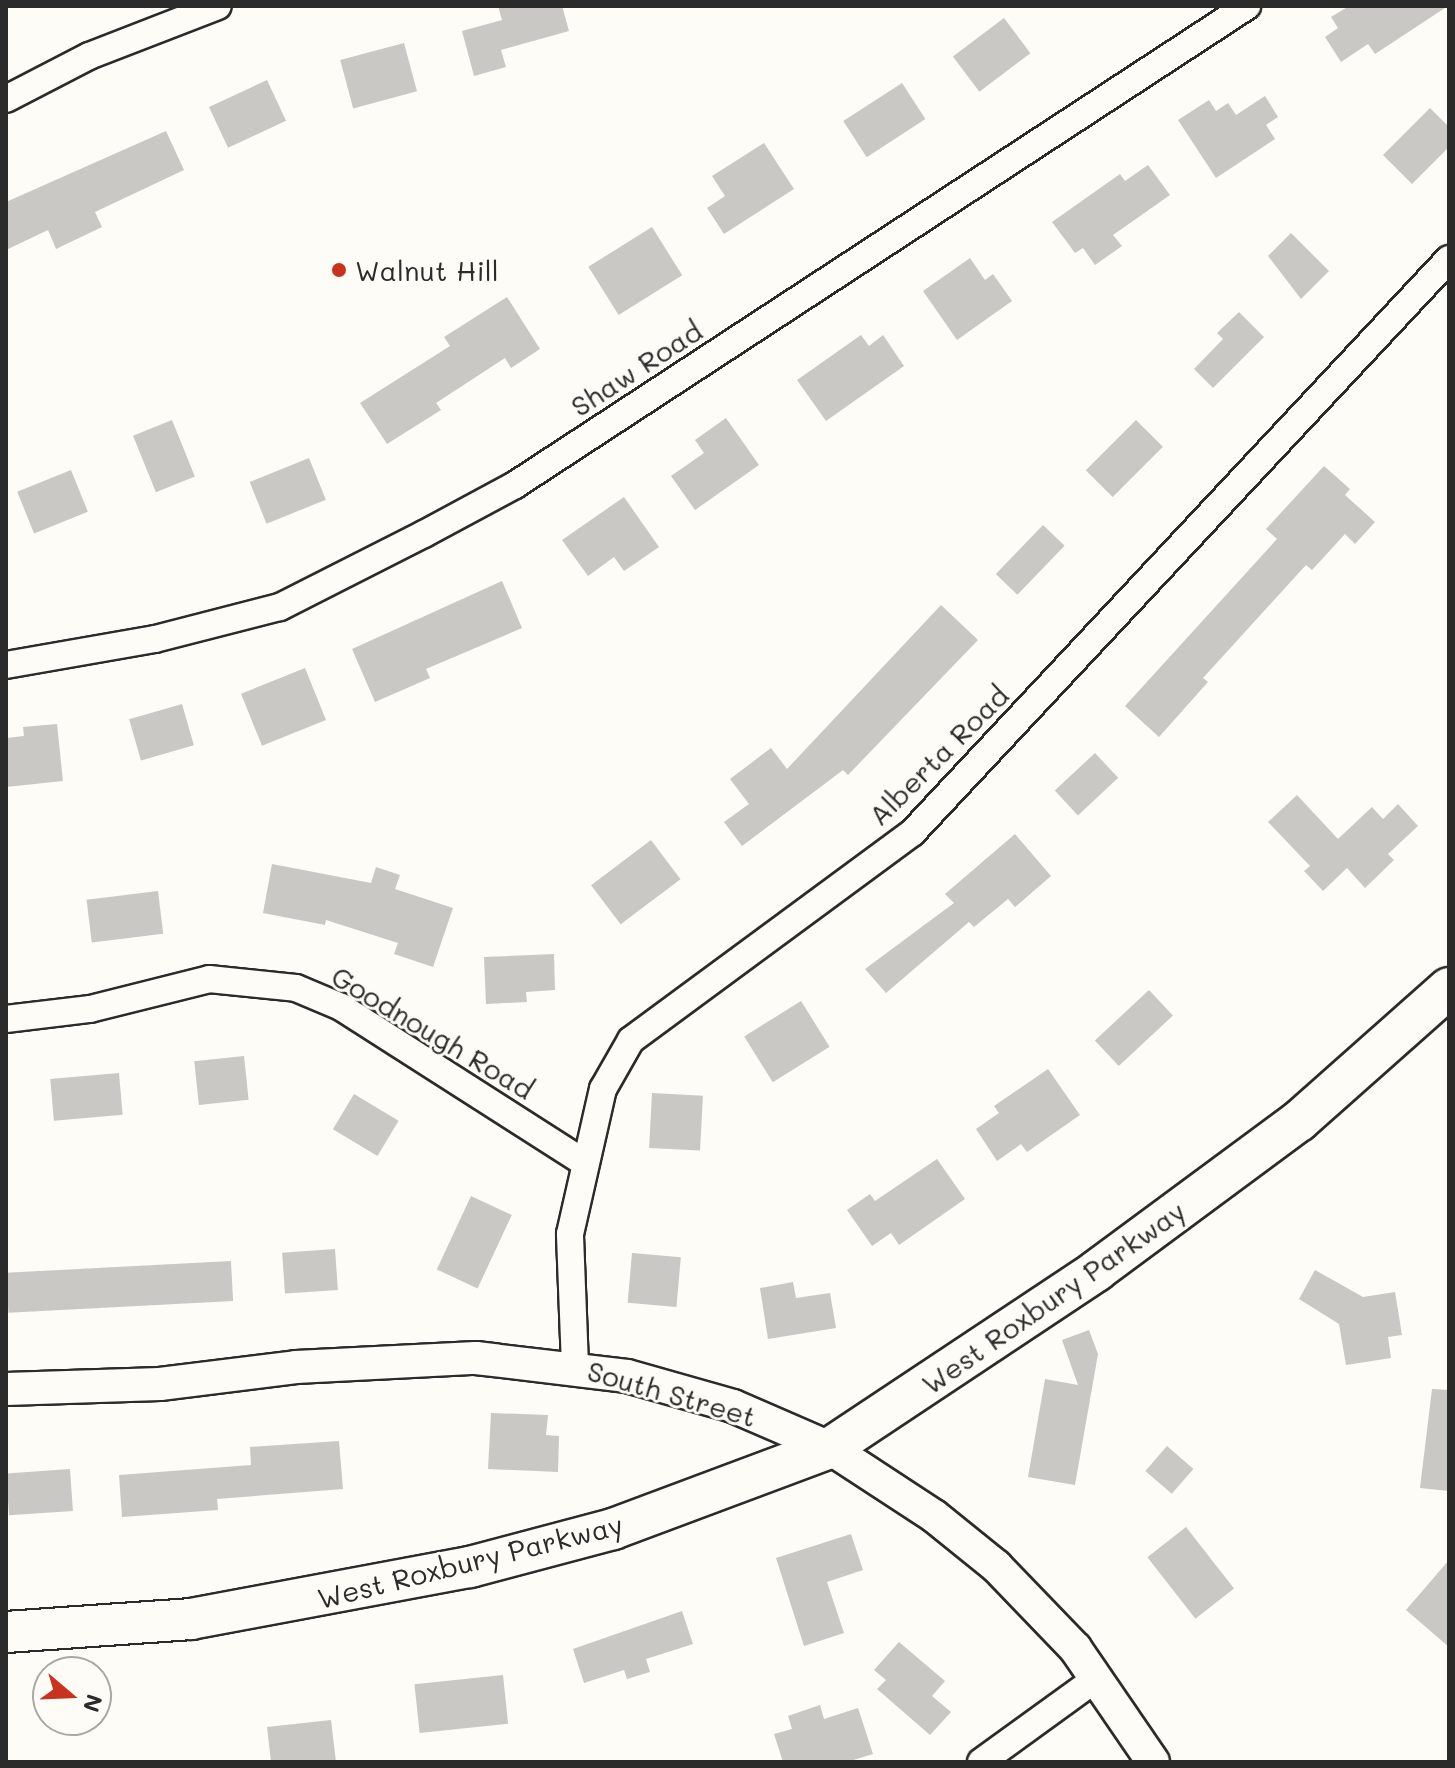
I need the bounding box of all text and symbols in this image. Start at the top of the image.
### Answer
place label: Walnut Hill [355,253,499,287]
marker: Walnut Hill [330,261,348,279]
street label: Shaw Road [564,313,708,423]
street label: Alberta Road [861,678,1015,832]
street label: Goodnough Road [326,958,540,1106]
street label: West Roxbury Parkway [915,1193,1191,1401]
street label: South Street [584,1353,760,1433]
street label: West Roxbury Parkway [314,1507,626,1615]
north arrow [32,1656,112,1736]
text: N [77,1691,110,1716]

